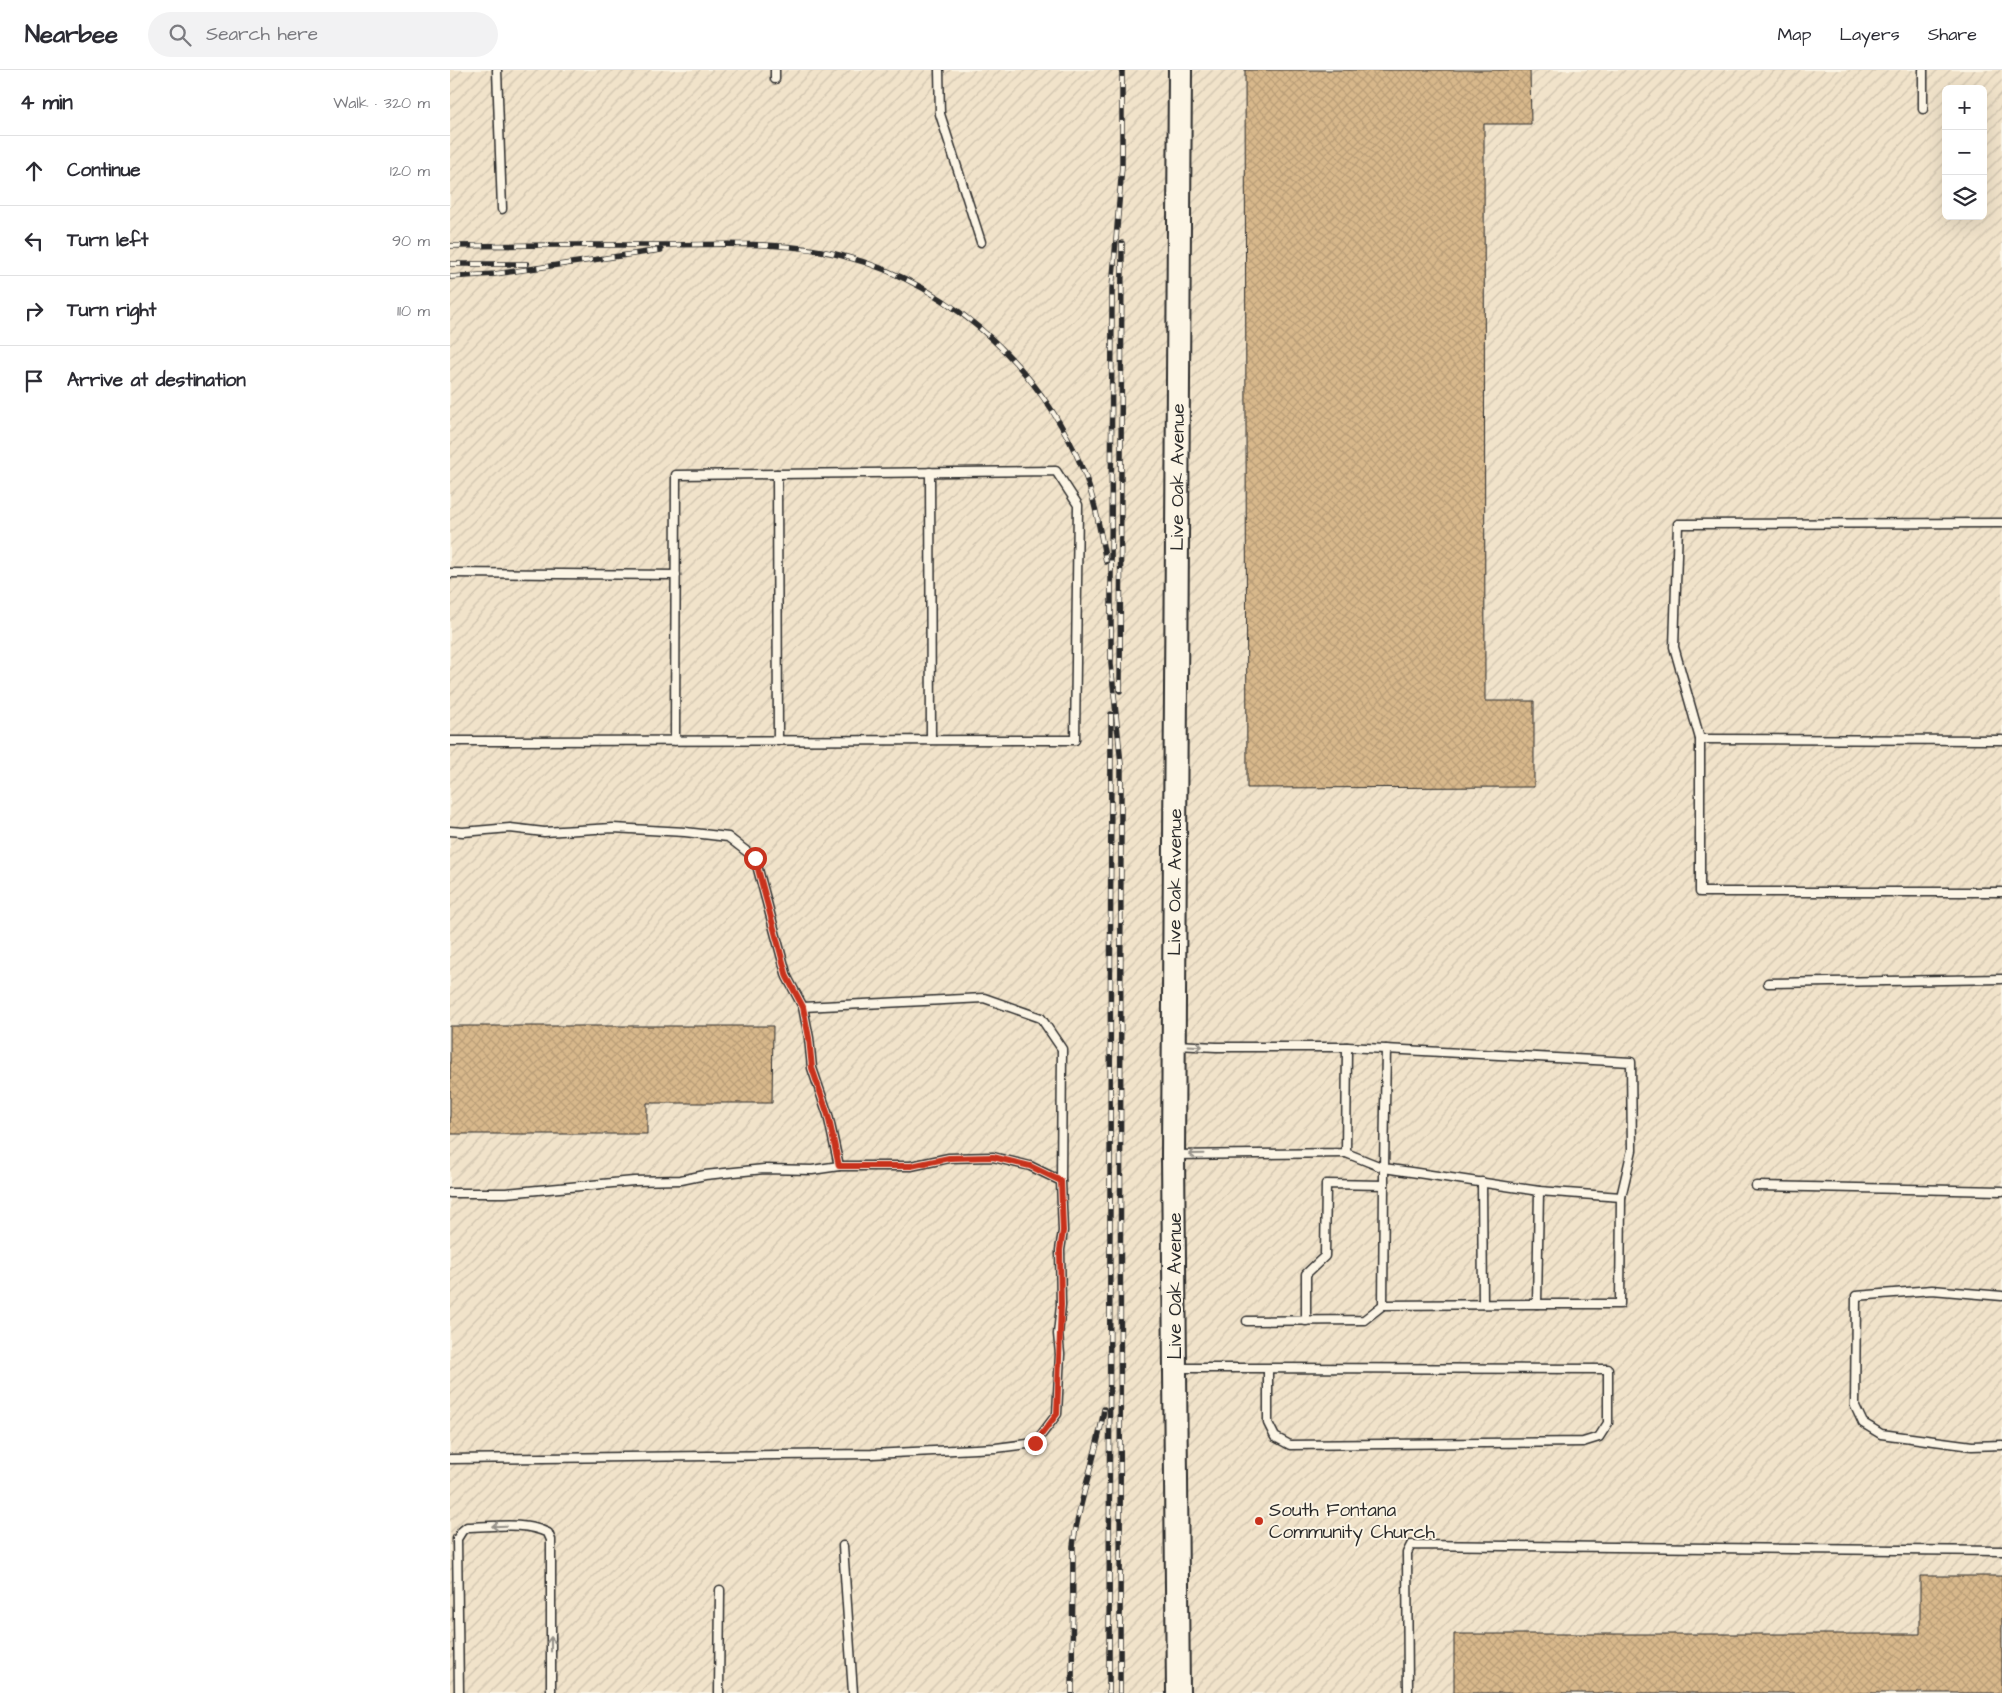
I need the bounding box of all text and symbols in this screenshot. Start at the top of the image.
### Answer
search box [148,12,498,57]
text: Nearbee [25,18,118,52]
icon: search [166,21,194,49]
text: Search here [206,21,318,48]
text: Map [1777,22,1811,47]
text: Layers [1839,22,1900,47]
text: Share [1928,22,1977,47]
map controls [1942,85,1987,220]
button: + [1942,85,1987,130]
text: 4 min [20,88,73,117]
text: Walk · 320 m [333,92,430,114]
button: − [1942,130,1987,175]
icon: ahead [20,157,48,185]
text: Continue [67,157,141,184]
text: 120 m [390,160,430,182]
button: layers [1942,175,1987,220]
icon: left [20,227,48,255]
text: Turn left [67,227,148,254]
text: 90 m [392,230,430,252]
icon: right [20,297,48,325]
text: Turn right [67,297,156,324]
text: 110 m [397,300,430,322]
icon: arrive [20,367,48,395]
text: Arrive at destination [67,367,246,394]
street label: Live Oak Avenue [1163,403,1191,551]
street label: Live Oak Avenue [1161,808,1189,956]
route start [744,847,767,870]
one-way arrow [1187,1042,1203,1051]
one-way arrow [1188,1150,1204,1159]
street label: Live Oak Avenue [1162,1212,1189,1360]
route end [1024,1432,1047,1455]
place label: South Fontana Community Church [1269,1497,1435,1547]
marker: South Fontana Community Church [1253,1515,1265,1527]
one-way arrow [491,1522,507,1531]
one-way arrow [546,1637,556,1653]

